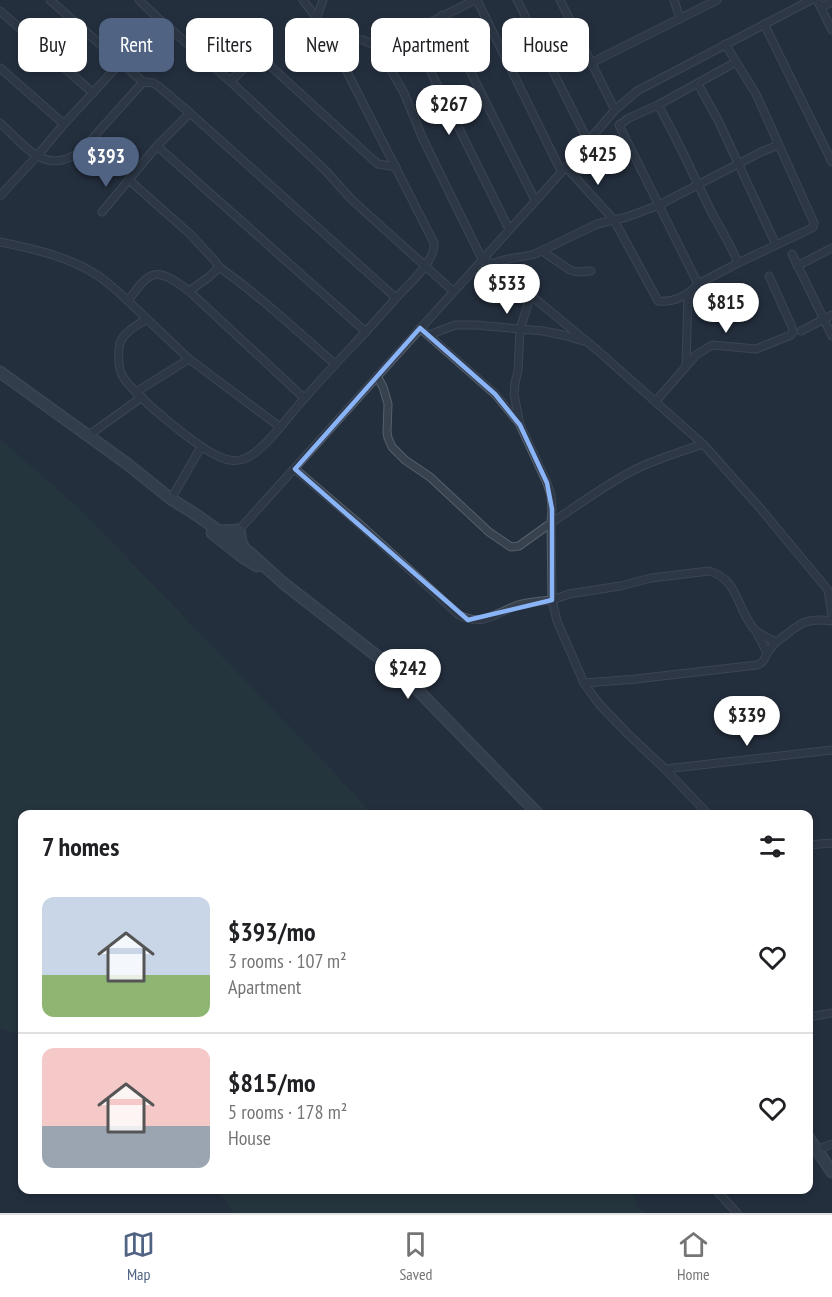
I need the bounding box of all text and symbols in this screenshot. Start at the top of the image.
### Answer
chip: Buy [18,18,87,72]
chip: Rent [99,18,174,72]
chip: Filters [186,18,273,72]
chip: New [285,18,359,72]
chip: Apartment [371,18,490,72]
chip: House [502,18,589,72]
pin: $267 [413,85,485,136]
text: $267 [430,91,468,117]
pin: $425 [562,135,634,186]
pin: $393 [70,137,142,188]
text: $425 [579,141,617,167]
text: $393 [87,143,125,169]
pin: $533 [471,264,543,315]
text: $533 [488,270,526,296]
pin: $815 [690,283,762,334]
text: $815 [707,289,745,315]
pin: $242 [372,649,444,700]
text: $242 [389,655,427,681]
pin: $339 [711,696,783,747]
text: $339 [728,702,766,728]
text: 7 homes [42,830,119,863]
icon: filters [756,830,789,863]
text: $393/mo [228,915,316,948]
icon: home [90,921,162,993]
icon: heart [756,941,789,974]
text: 3 rooms · 107 m² [228,948,347,974]
text: Apartment [228,974,301,1000]
text: $815/mo [228,1066,316,1099]
icon: home [90,1072,162,1144]
icon: heart [756,1092,789,1125]
text: 5 rooms · 178 m² [228,1099,347,1125]
text: House [228,1125,271,1151]
tab: Map [122,1228,155,1284]
tab: Saved [399,1228,432,1284]
tab: Home [677,1228,710,1284]

